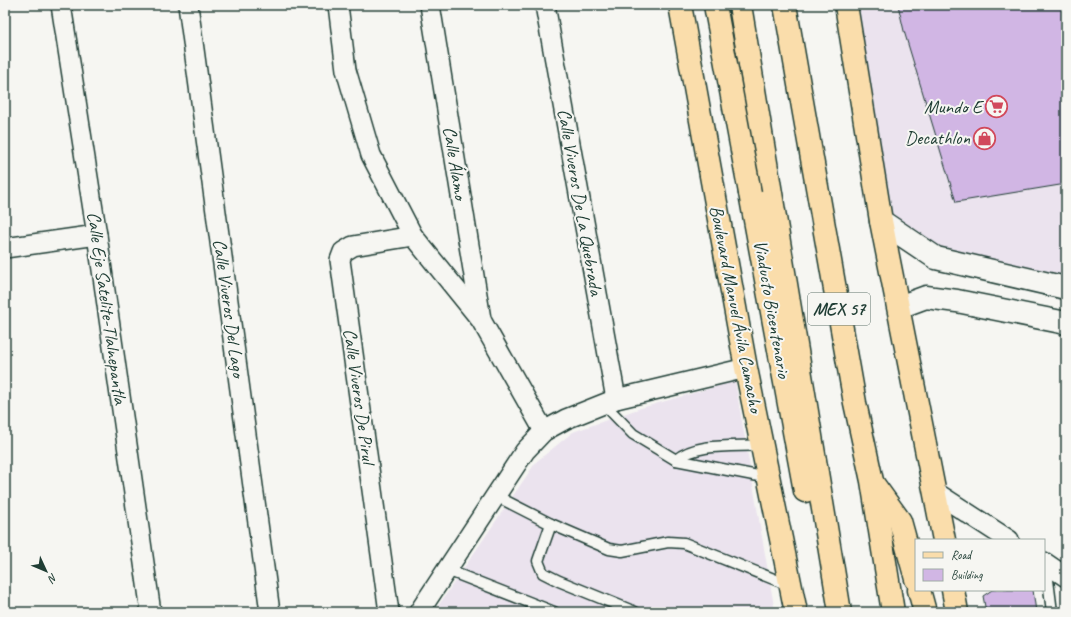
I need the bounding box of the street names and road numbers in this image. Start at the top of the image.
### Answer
street label: Calle Viveros De La Quebrada [552,107,608,299]
street label: Calle Álamo [437,125,473,204]
street label: Boulevard Manuel Ávila Camacho [704,204,768,417]
street label: Calle Eje Satelite-Tlalnepantla [82,210,133,408]
street label: Calle Viveros Del Lago [207,237,251,381]
street label: Viaducto Bicentenario [748,238,796,381]
road number: MEX 57 [808,293,870,325]
street label: Calle Viveros De Pirul [338,327,381,469]

